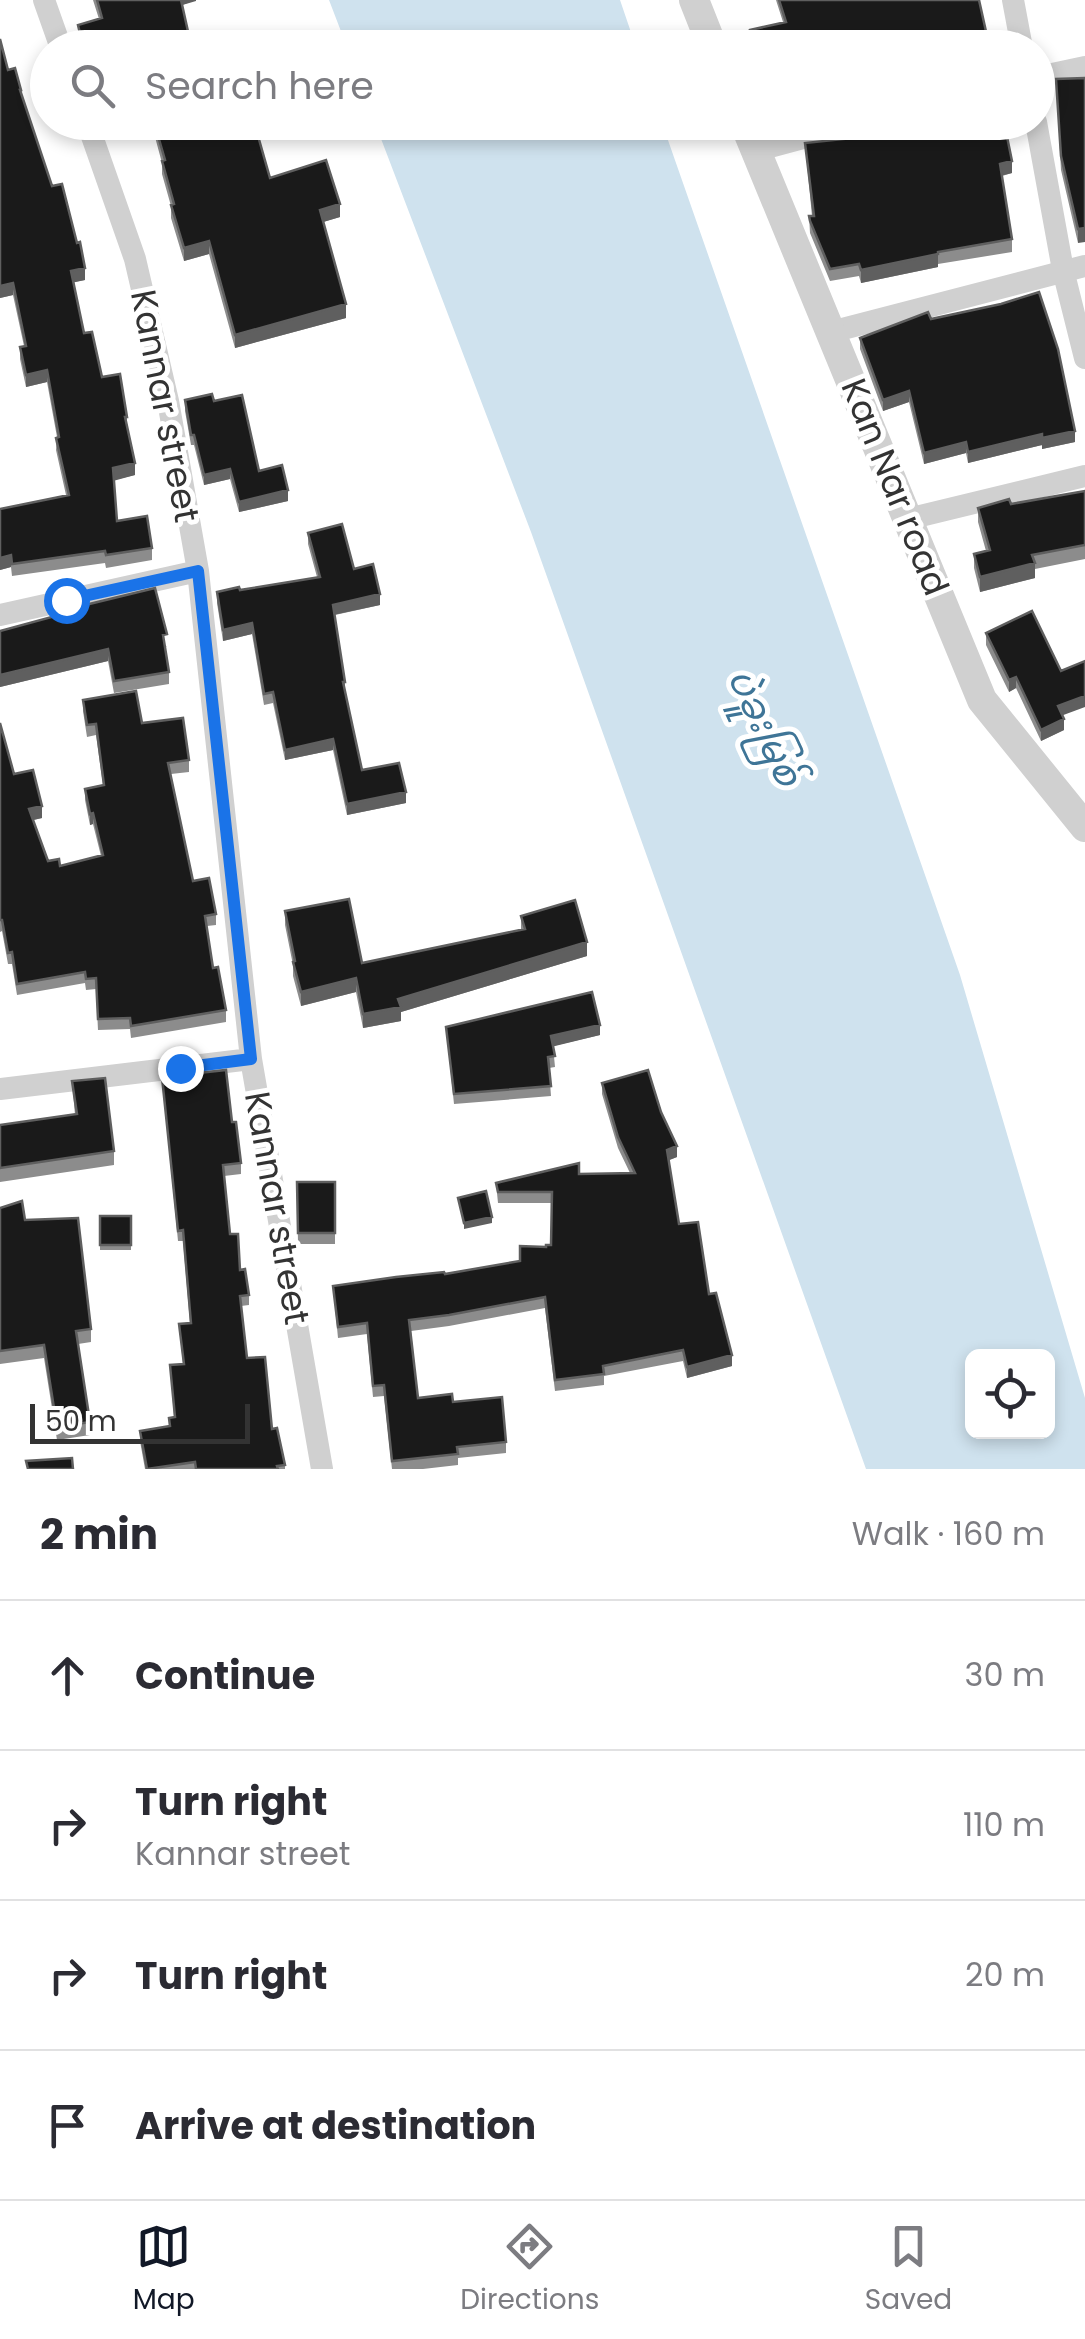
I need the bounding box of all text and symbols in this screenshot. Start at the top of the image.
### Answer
search box [30,30,1055,140]
icon: search [65,58,120,113]
text: Search here [145,59,374,112]
street label: Kannar street [119,286,212,526]
street label: Kan Nar road [830,371,961,603]
route start [44,578,90,624]
water label: ပဲခူးမြစ် [711,659,817,799]
route end [158,1046,204,1092]
street label: Kannar street [233,1088,322,1328]
map controls [965,1349,1055,1439]
button: locate [965,1349,1055,1439]
scale bar [30,1399,250,1444]
text: 50 m [45,1402,116,1441]
text: 2 min [40,1505,158,1564]
text: Walk · 160 m [852,1511,1045,1556]
icon: ahead [40,1648,95,1703]
text: Continue [135,1649,315,1702]
text: 30 m [965,1652,1045,1697]
text: Turn right [135,1775,327,1828]
icon: right [40,1798,95,1853]
text: 110 m [963,1802,1045,1847]
text: Kannar street [135,1831,351,1876]
icon: right [40,1948,95,2003]
text: Turn right [135,1949,327,2002]
text: 20 m [965,1952,1045,1997]
icon: arrive [40,2098,95,2153]
text: Arrive at destination [135,2099,536,2152]
tab: Map [133,2219,195,2321]
tab: Directions [460,2219,599,2321]
tab: Saved [865,2219,952,2321]

